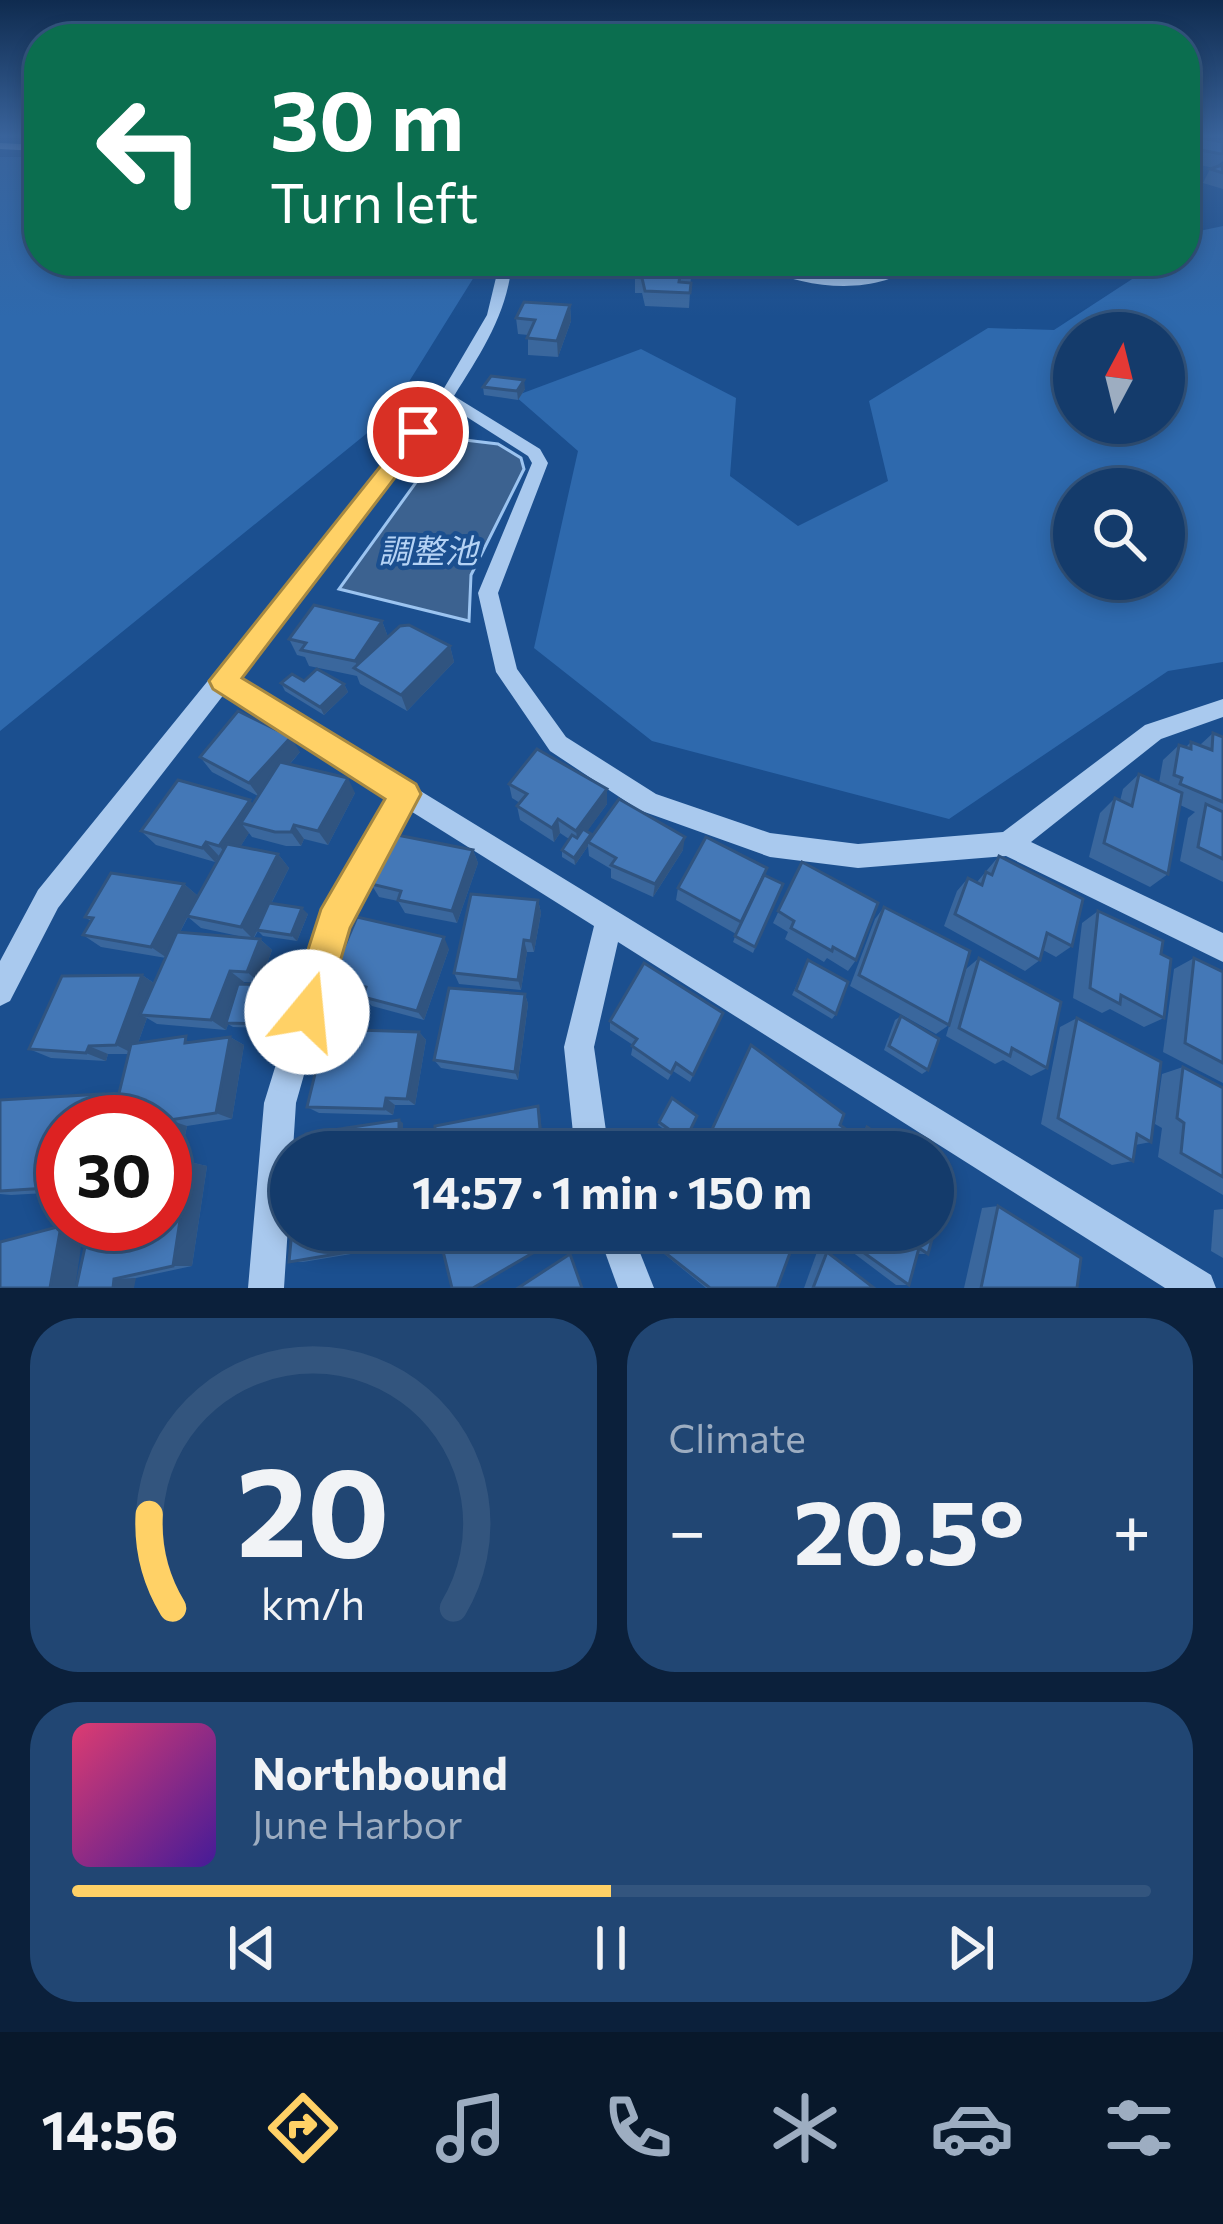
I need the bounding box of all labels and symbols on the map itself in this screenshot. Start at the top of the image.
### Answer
north arrow [1053,312,1185,444]
pin [367,381,469,483]
water label: 調整池 [379,529,481,570]
position arrow [244,949,370,1075]
speed limit sign: 30 [36,1095,192,1251]

